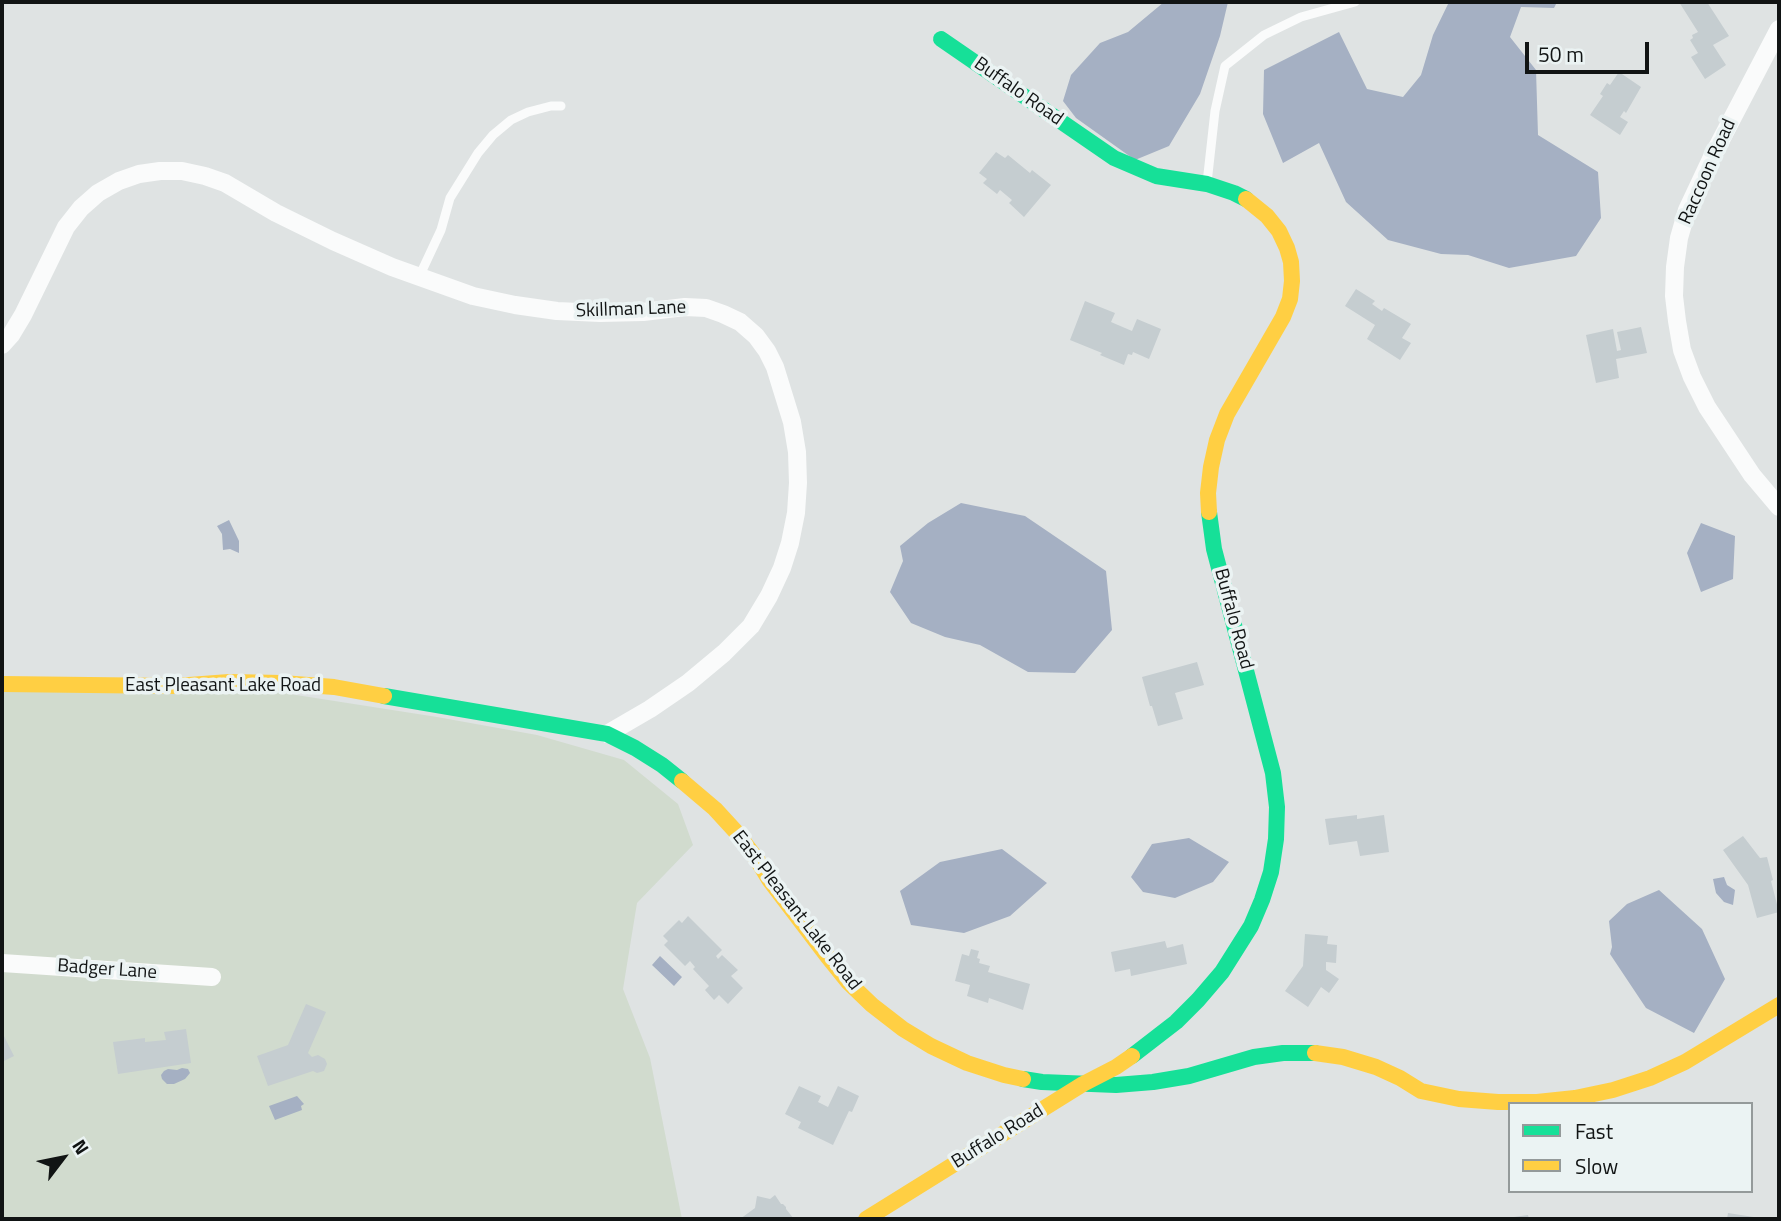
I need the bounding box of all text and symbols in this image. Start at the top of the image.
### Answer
scale bar [1529,28,1653,72]
text: 50 m [1538,38,1584,70]
street label: Buffalo Road [969,53,1067,131]
street label: Raccoon Road [1675,116,1741,228]
street label: Skillman Lane [575,297,687,323]
street label: Buffalo Road [1209,566,1257,672]
street label: East Pleasant Lake Road [125,675,321,697]
street label: East Pleasant Lake Road [727,827,865,995]
street label: Badger Lane [56,955,158,985]
street label: Buffalo Road [948,1100,1048,1174]
legend [1508,1102,1753,1193]
text: Fast [1575,1115,1613,1147]
north arrow [28,1123,98,1193]
text: N [65,1133,97,1160]
text: Slow [1575,1150,1618,1182]

